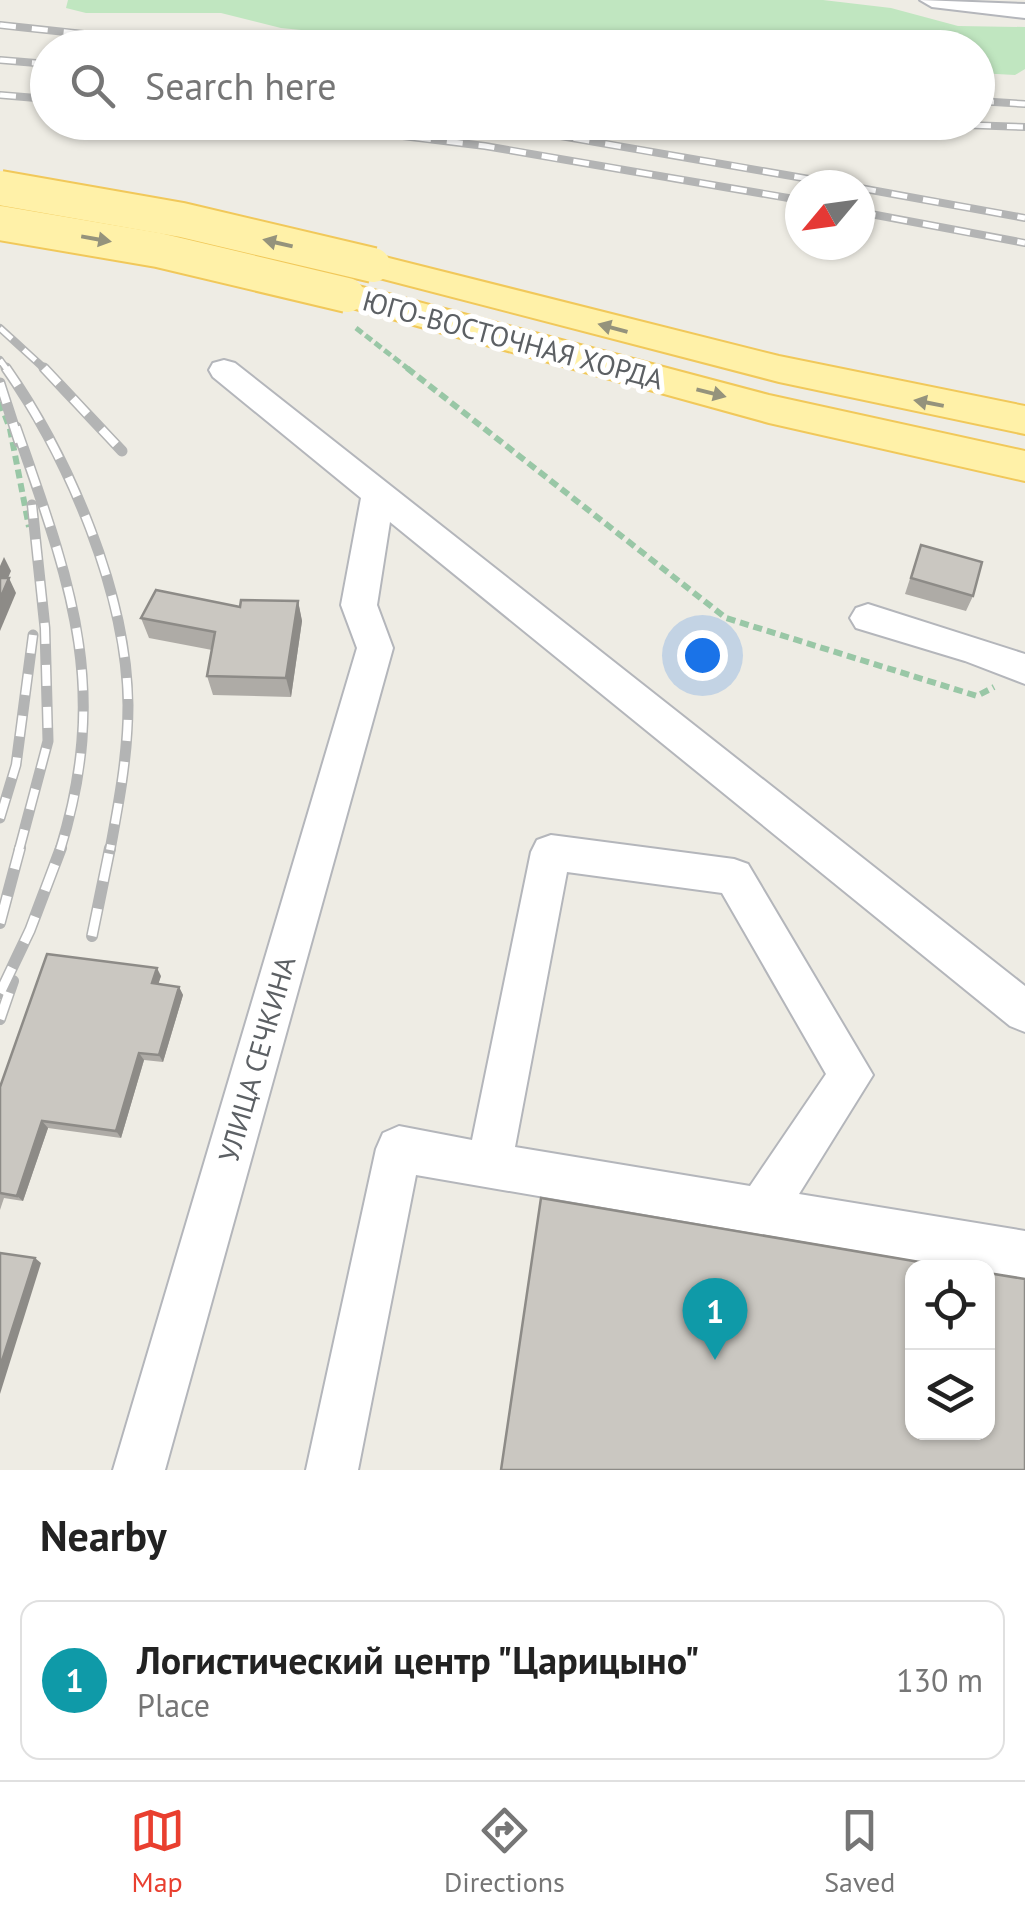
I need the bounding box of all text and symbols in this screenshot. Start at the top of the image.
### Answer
search box [30,30,995,140]
icon: search [65,58,120,113]
text: Search here [145,61,337,110]
north arrow [785,170,875,260]
one-way arrow [81,232,112,247]
one-way arrow [262,235,293,250]
street label: ЮГО-ВОСТОЧНАЯ ХОРДА [359,282,668,398]
one-way arrow [597,320,628,336]
one-way arrow [696,386,727,402]
one-way arrow [913,395,944,410]
your location [677,630,728,681]
street label: УЛИЦА СЕЧКИНА [209,951,304,1166]
map controls [905,1260,995,1440]
button: locate [905,1260,995,1350]
pin: 1 [682,1278,748,1360]
button: layers [905,1350,995,1440]
text: Nearby [40,1508,167,1563]
text: Логистический центр "Царицыно" [137,1635,700,1684]
text: 1 [65,1659,84,1701]
text: 130 m [896,1659,983,1701]
text: Place [137,1684,210,1726]
tab: Map [130,1803,185,1900]
tab: Directions [444,1803,565,1900]
tab: Saved [824,1803,895,1900]

